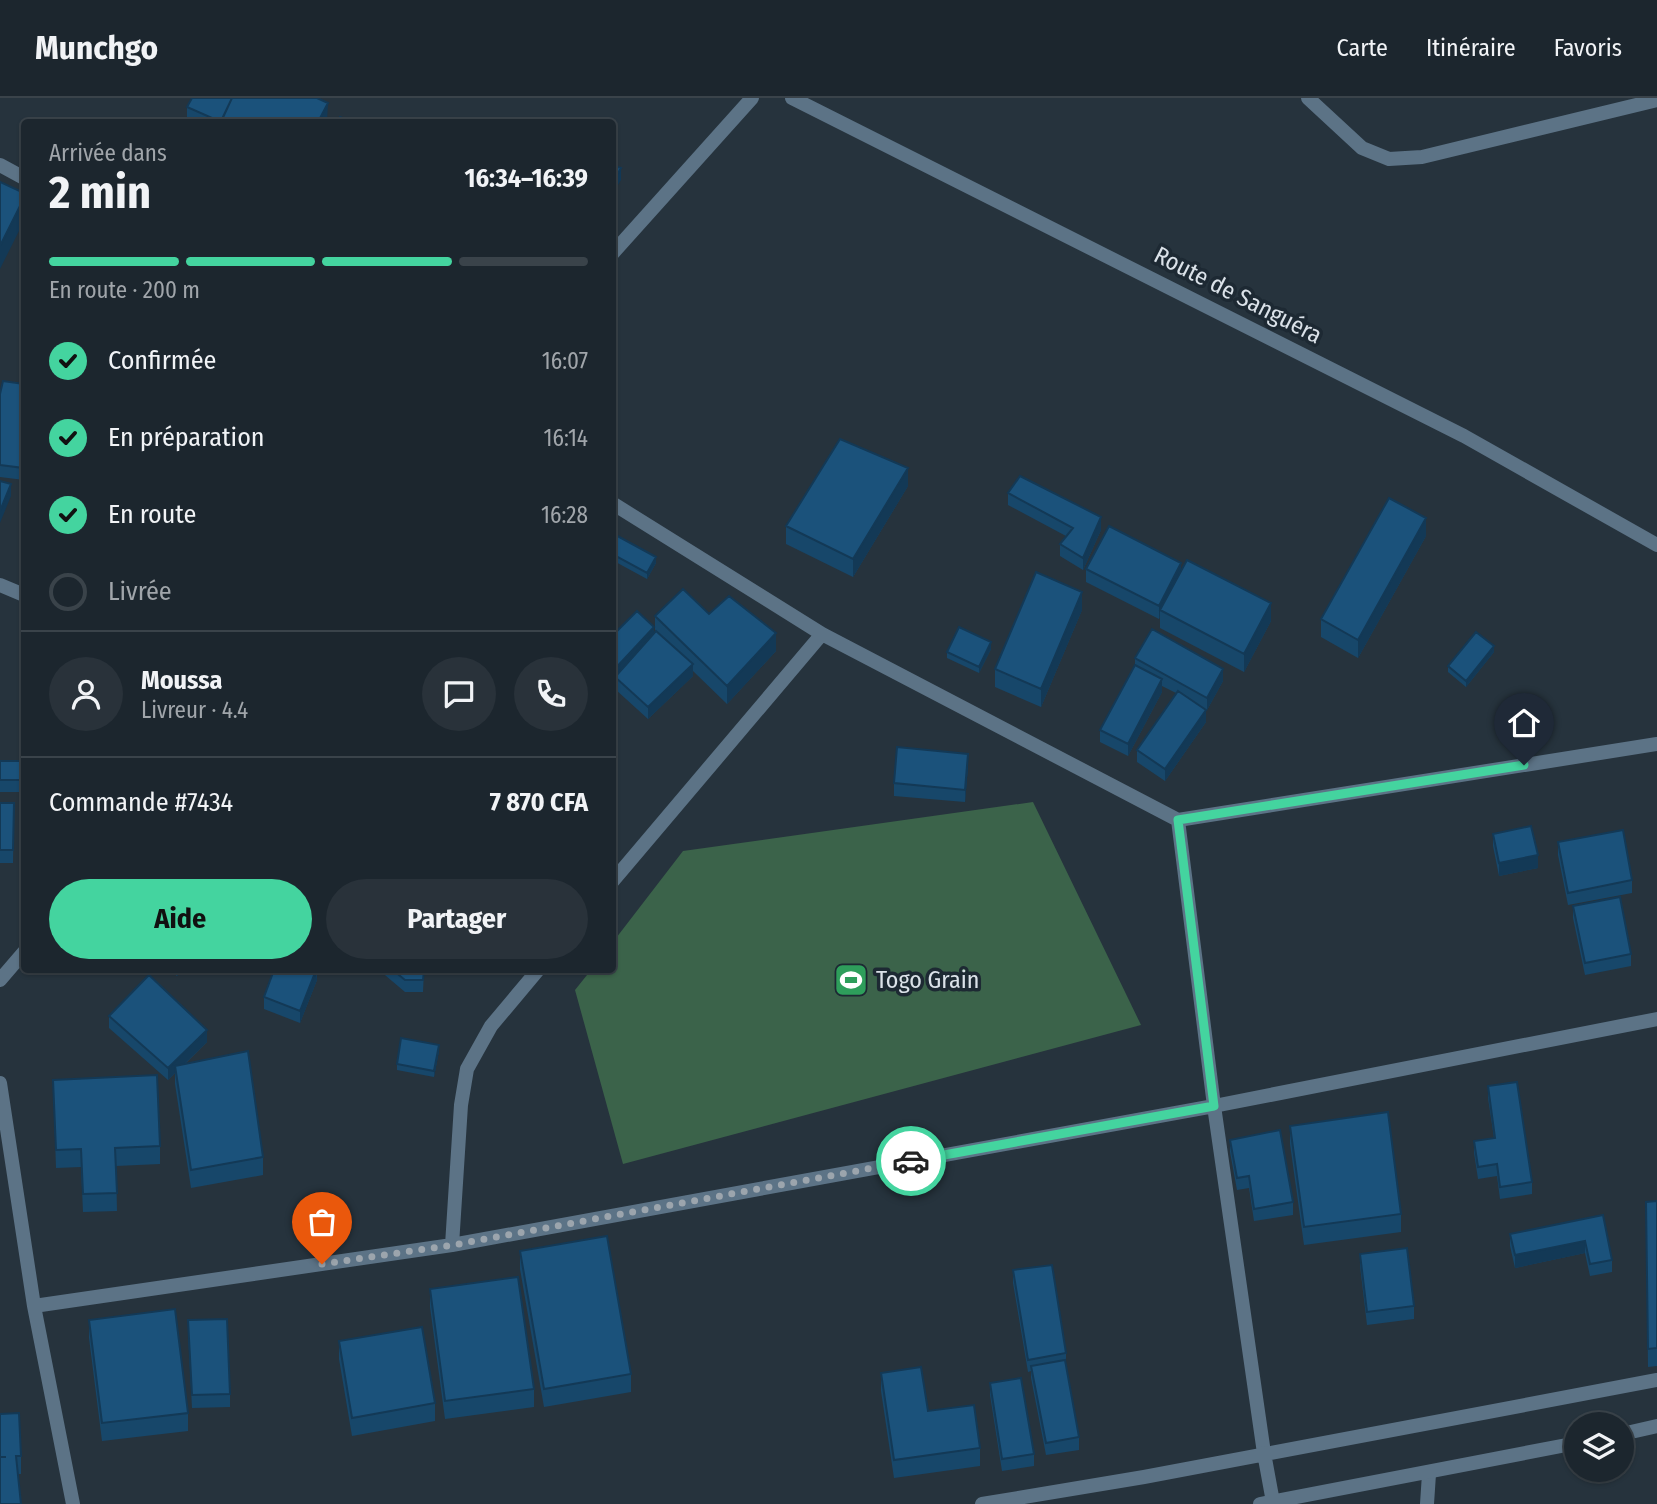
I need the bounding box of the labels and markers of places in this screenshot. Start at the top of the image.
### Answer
pin [1494,693,1554,765]
sports icon: Togo Grain [832,961,870,999]
place label: Togo Grain [876,966,979,994]
pin [292,1192,352,1264]

